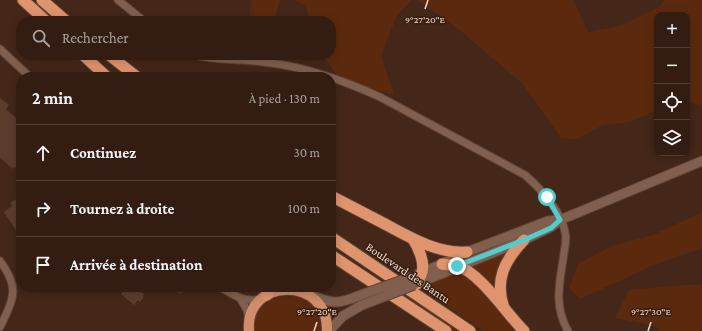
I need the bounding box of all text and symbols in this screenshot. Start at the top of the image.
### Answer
map controls [654,12,690,156]
button: + [654,12,690,48]
text: 9°27'20"E [405,14,446,25]
search box [16,16,336,60]
icon: search [30,27,52,49]
text: Rechercher [62,30,129,46]
button: − [654,48,690,84]
button: locate [654,84,690,120]
text: 2 min [32,89,73,108]
text: À pied · 130 m [249,91,320,106]
button: layers [654,120,690,156]
icon: ahead [32,142,54,164]
text: Continuez [70,145,136,161]
text: 30 m [294,145,320,160]
route start [538,188,556,206]
icon: right [32,198,54,220]
text: Tournez à droite [70,201,174,217]
text: 100 m [288,201,320,216]
street label: Boulevard des Bantu [363,240,453,307]
icon: arrive [32,254,54,276]
text: Arrivée à destination [70,257,203,273]
route end [448,257,466,275]
text: 9°27'20"E [297,306,338,317]
text: 9°27'30"E [631,306,671,317]

